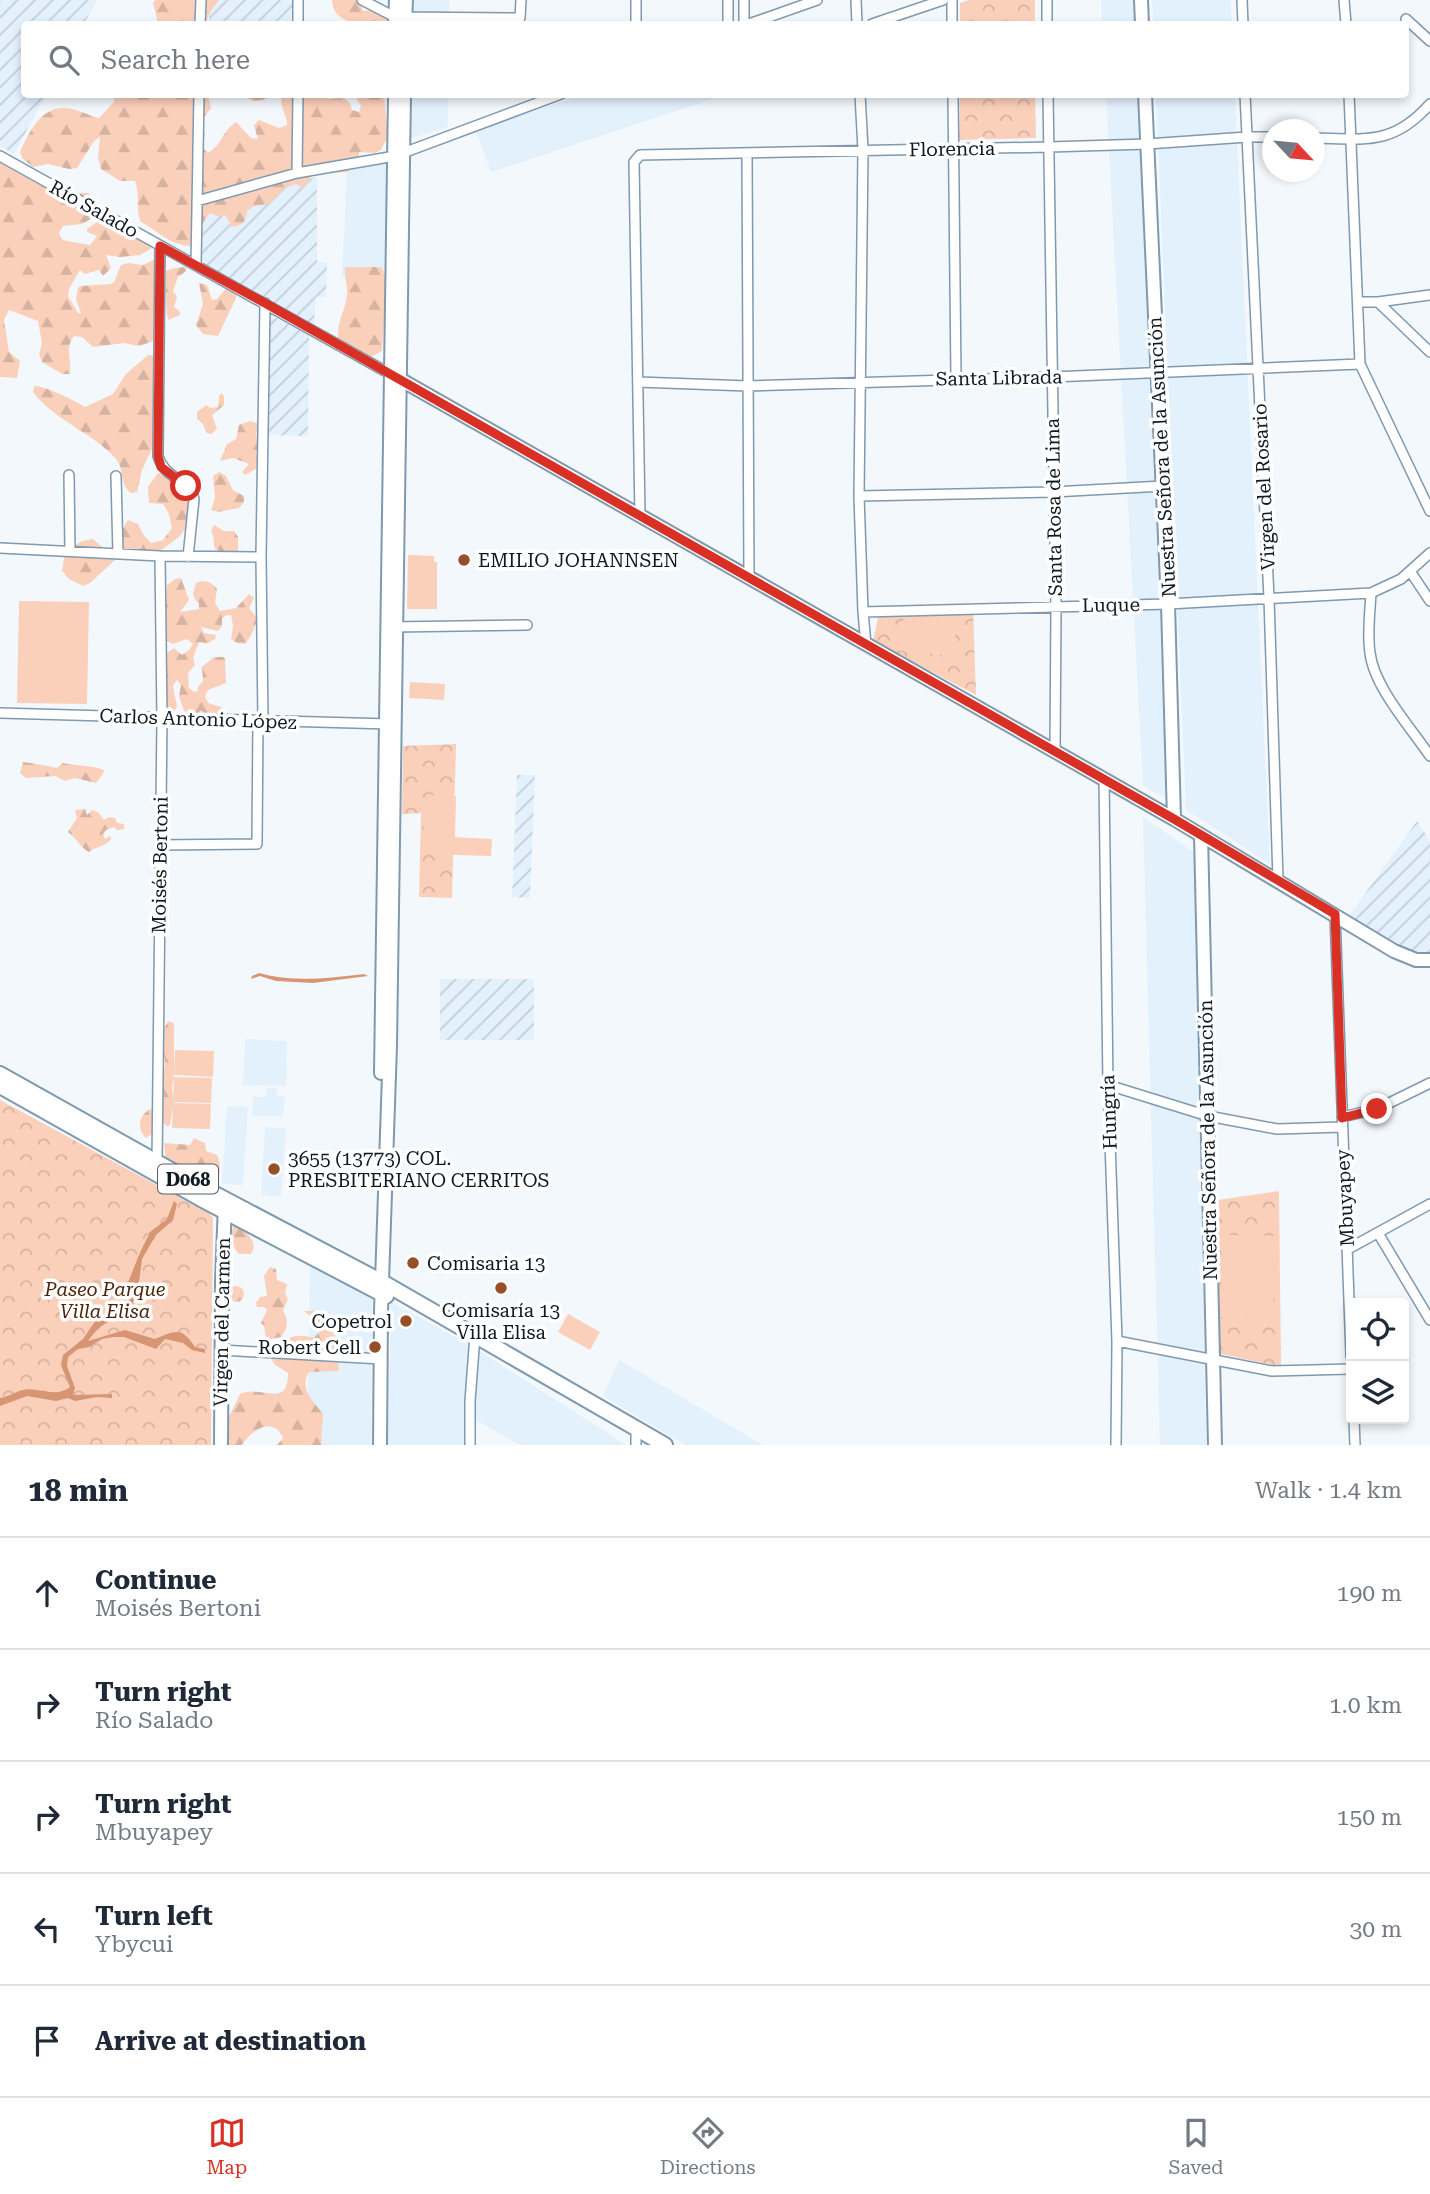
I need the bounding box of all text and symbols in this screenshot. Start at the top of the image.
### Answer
search box [21,21,1409,98]
icon: search [45,41,83,79]
text: Search here [101,45,250,75]
north arrow [1262,119,1325,182]
street label: Florencia [909,137,996,161]
street label: Río Salado [46,175,142,243]
street label: Nuestra Señora de la Asunción [1143,316,1181,598]
street label: Santa Librada [935,365,1063,391]
street label: Virgen del Rosario [1248,403,1280,571]
street label: Santa Rosa de Lima [1041,417,1067,596]
route start [170,470,201,501]
place label: EMILIO JOHANNSEN [478,549,679,572]
marker: EMILIO JOHANNSEN [456,552,472,568]
street label: Luque [1082,593,1140,617]
street label: Carlos Antonio López [99,704,297,734]
street label: Moisés Bertoni [147,796,173,934]
street label: Nuestra Señora de la Asunción [1194,999,1222,1281]
street label: Hungría [1096,1074,1122,1150]
route end [1361,1093,1392,1124]
place label: 3655 (13773) COL. PRESBITERIANO CERRITOS [288,1147,549,1192]
street label: Mbuyapey [1331,1148,1359,1247]
marker: 3655 (13773) COL. PRESBITERIANO CERRITOS [266,1161,282,1177]
road number: D068 [158,1164,218,1194]
street label: Virgen del Carmen [209,1237,235,1407]
place label: Comisaria 13 [427,1252,545,1275]
marker: Comisaria 13 [405,1255,421,1271]
park label: Paseo Parque Villa Elisa [44,1278,166,1323]
marker: Comisaría 13 Villa Elisa [493,1280,509,1296]
map controls [1346,1298,1409,1424]
button: locate [1346,1298,1409,1361]
place label: Comisaría 13 Villa Elisa [442,1299,560,1344]
place label: Copetrol [312,1310,392,1333]
marker: Copetrol [398,1313,414,1329]
place label: Robert Cell [258,1336,361,1359]
marker: Robert Cell [367,1339,383,1355]
button: layers [1346,1361,1409,1424]
text: 18 min [28,1473,128,1508]
text: Walk · 1.4 km [1255,1477,1402,1504]
text: Continue [95,1565,217,1595]
icon: ahead [28,1574,66,1612]
text: 190 m [1337,1580,1402,1607]
text: Moisés Bertoni [95,1595,261,1622]
text: Turn right [95,1677,231,1707]
icon: right [28,1686,66,1724]
text: 1.0 km [1329,1692,1402,1719]
text: Río Salado [95,1707,213,1734]
text: Turn right [95,1789,231,1819]
icon: right [28,1798,66,1836]
text: 150 m [1337,1804,1402,1831]
text: Mbuyapey [95,1819,213,1846]
text: Turn left [95,1901,213,1931]
icon: left [28,1910,66,1948]
text: 30 m [1349,1916,1402,1943]
text: Ybycui [95,1931,173,1958]
icon: arrive [28,2022,66,2060]
text: Arrive at destination [95,2026,366,2056]
tab: Map [206,2114,247,2179]
tab: Directions [660,2114,756,2179]
tab: Saved [1168,2114,1224,2179]

